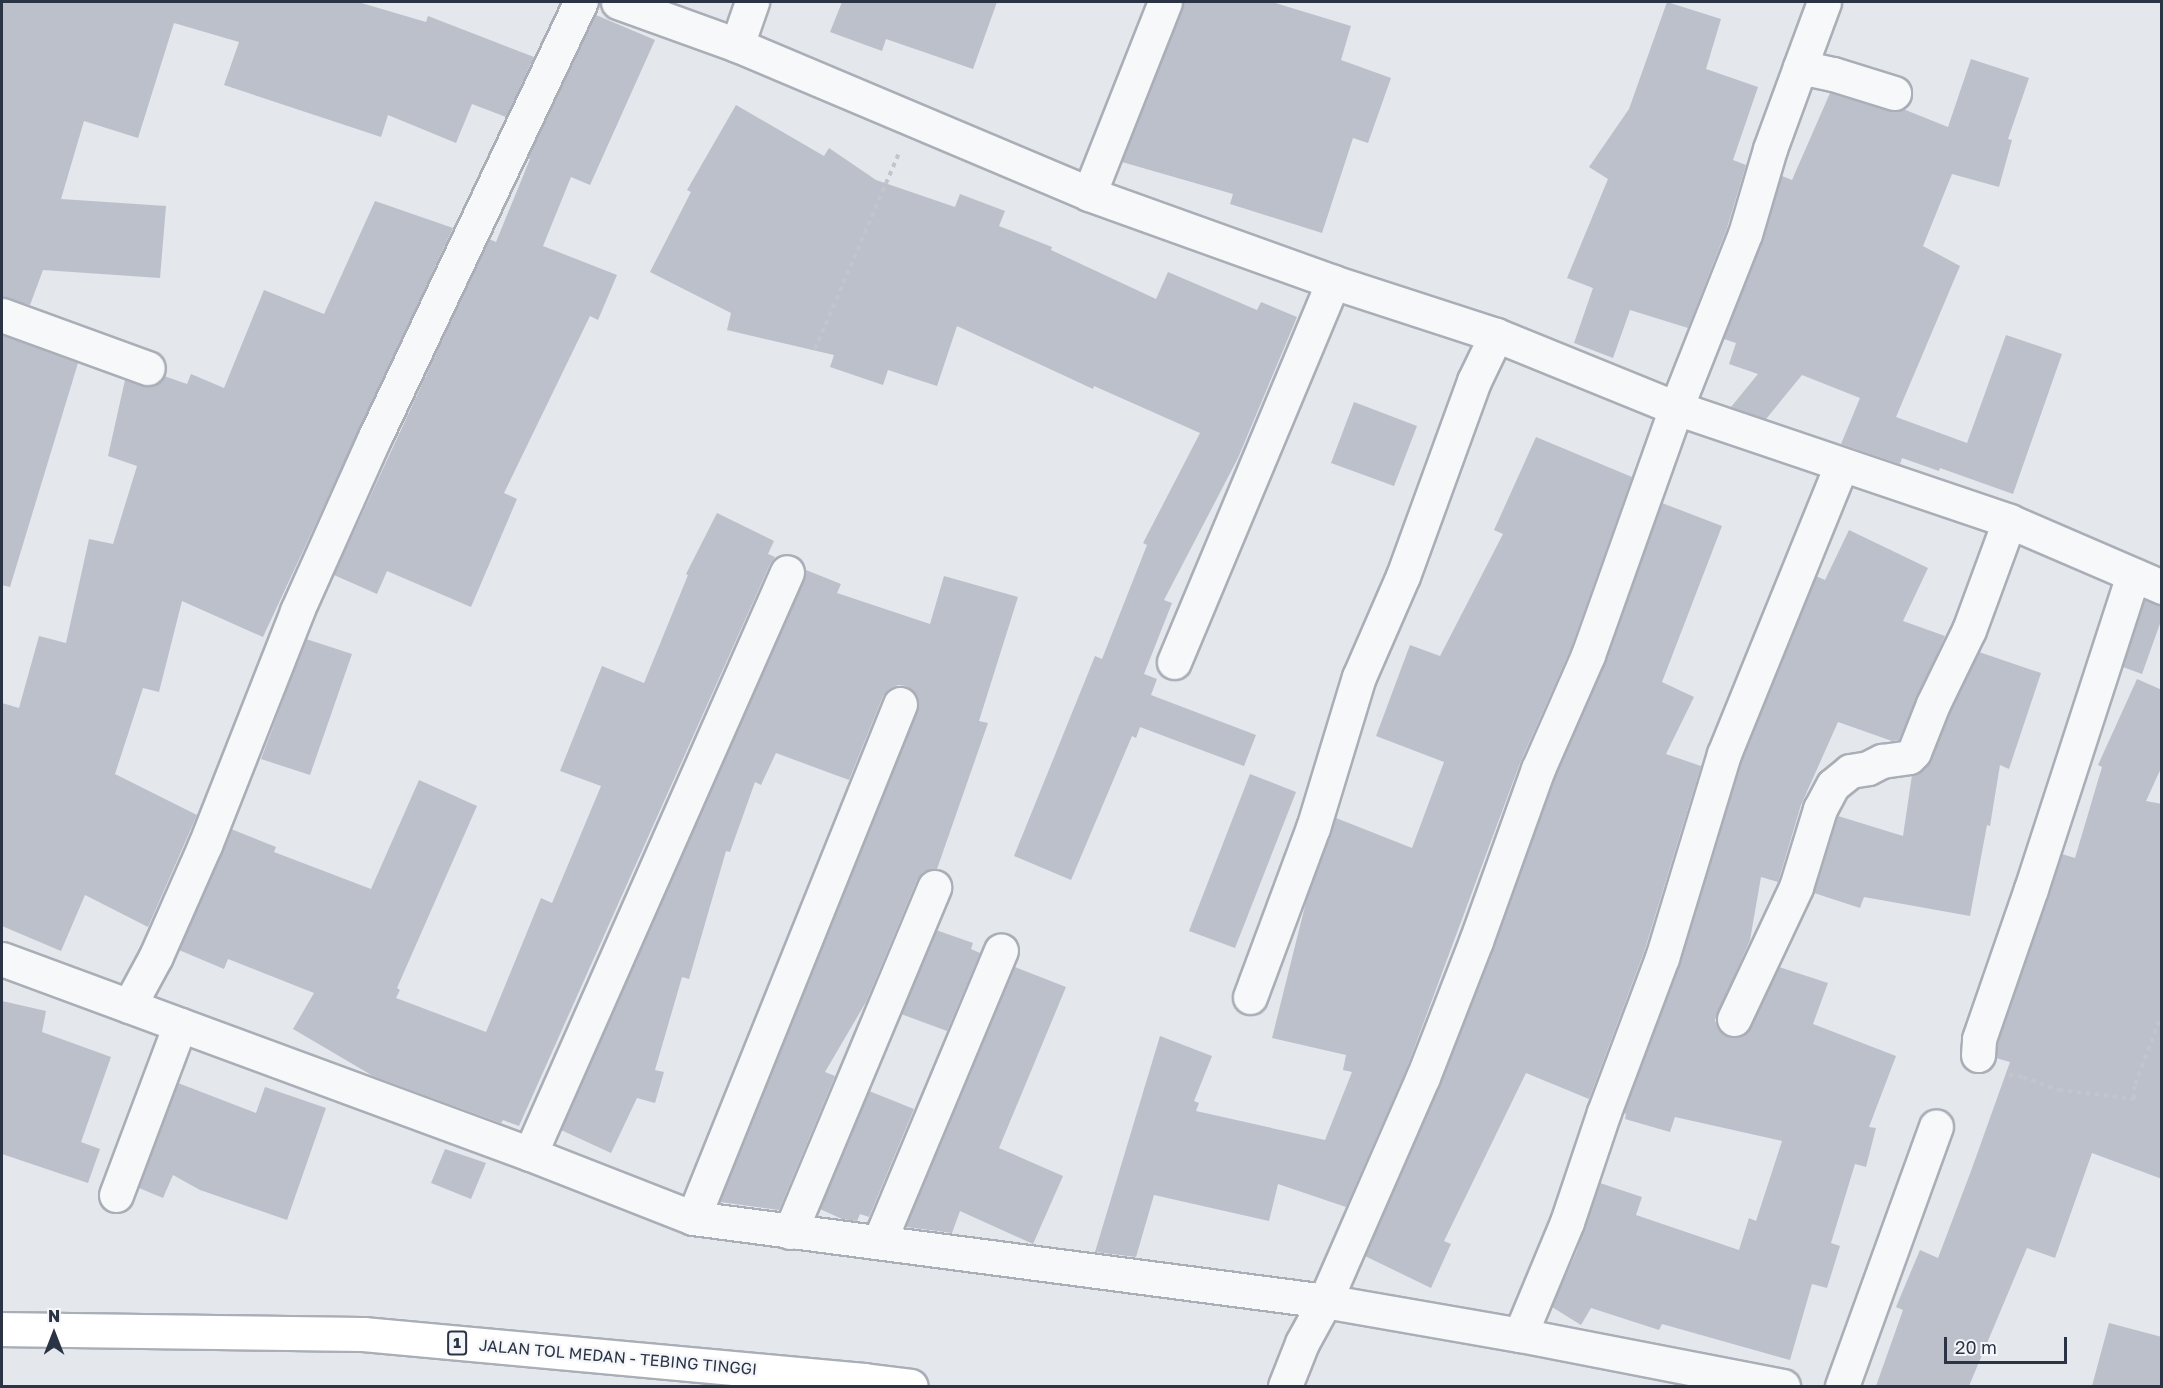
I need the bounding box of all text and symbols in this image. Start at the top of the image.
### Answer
north arrow [24,1304,84,1364]
text: N [48,1306,60,1326]
scale bar [1947,1325,2070,1363]
road number: 1 [446,1331,468,1355]
street label: JALAN TOL MEDAN - TEBING TINGGI [478,1335,758,1379]
text: 20 m [1955,1336,1997,1358]

